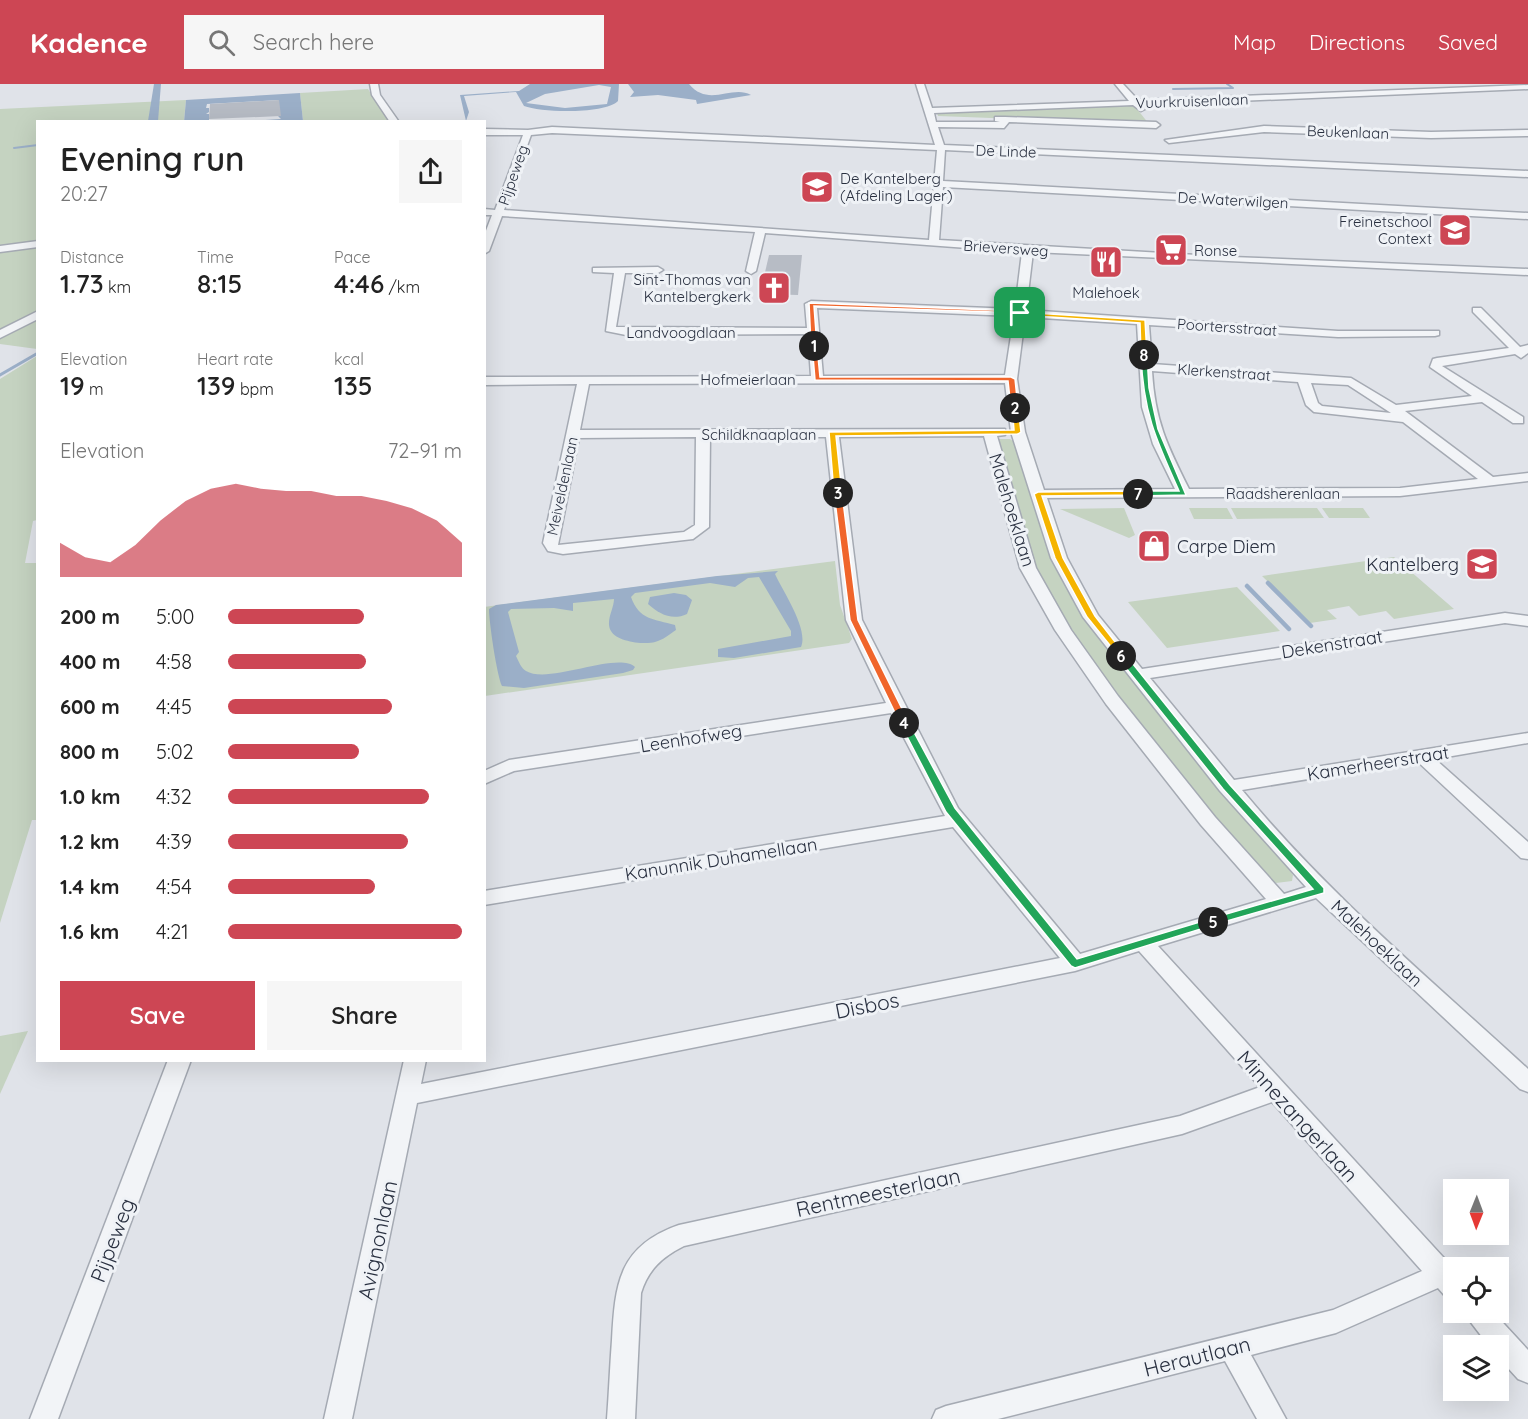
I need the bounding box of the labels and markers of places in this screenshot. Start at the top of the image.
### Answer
school or university icon: De Kantelberg (Afdeling Lager) [799,169,835,205]
place label: De Kantelberg (Afdeling Lager) [840,169,953,205]
place label: Freinetschool Context [1339,212,1432,248]
school or university icon: Freinetschool Context [1437,212,1473,248]
supermarket icon: Ronse [1153,232,1189,268]
place label: Ronse [1194,241,1237,260]
restaurant icon: Malehoek [1088,244,1124,280]
place label: Sint-Thomas van Kantelbergkerk [634,270,751,306]
church icon: Sint-Thomas van Kantelbergkerk [756,270,792,306]
place label: Malehoek [1072,283,1140,302]
pin [994,287,1045,338]
pin: 1 [799,331,829,361]
pin: 8 [1129,340,1159,370]
pin: 2 [1000,393,1030,423]
pin: 3 [823,478,853,508]
pin: 7 [1123,479,1153,509]
shop icon: Carpe Diem [1136,528,1172,564]
place label: Carpe Diem [1177,535,1276,558]
school or university icon: Kantelberg [1464,546,1500,582]
place label: Kantelberg [1366,553,1459,576]
pin: 6 [1106,641,1136,671]
pin: 4 [889,708,919,738]
pin: 5 [1198,907,1228,937]

